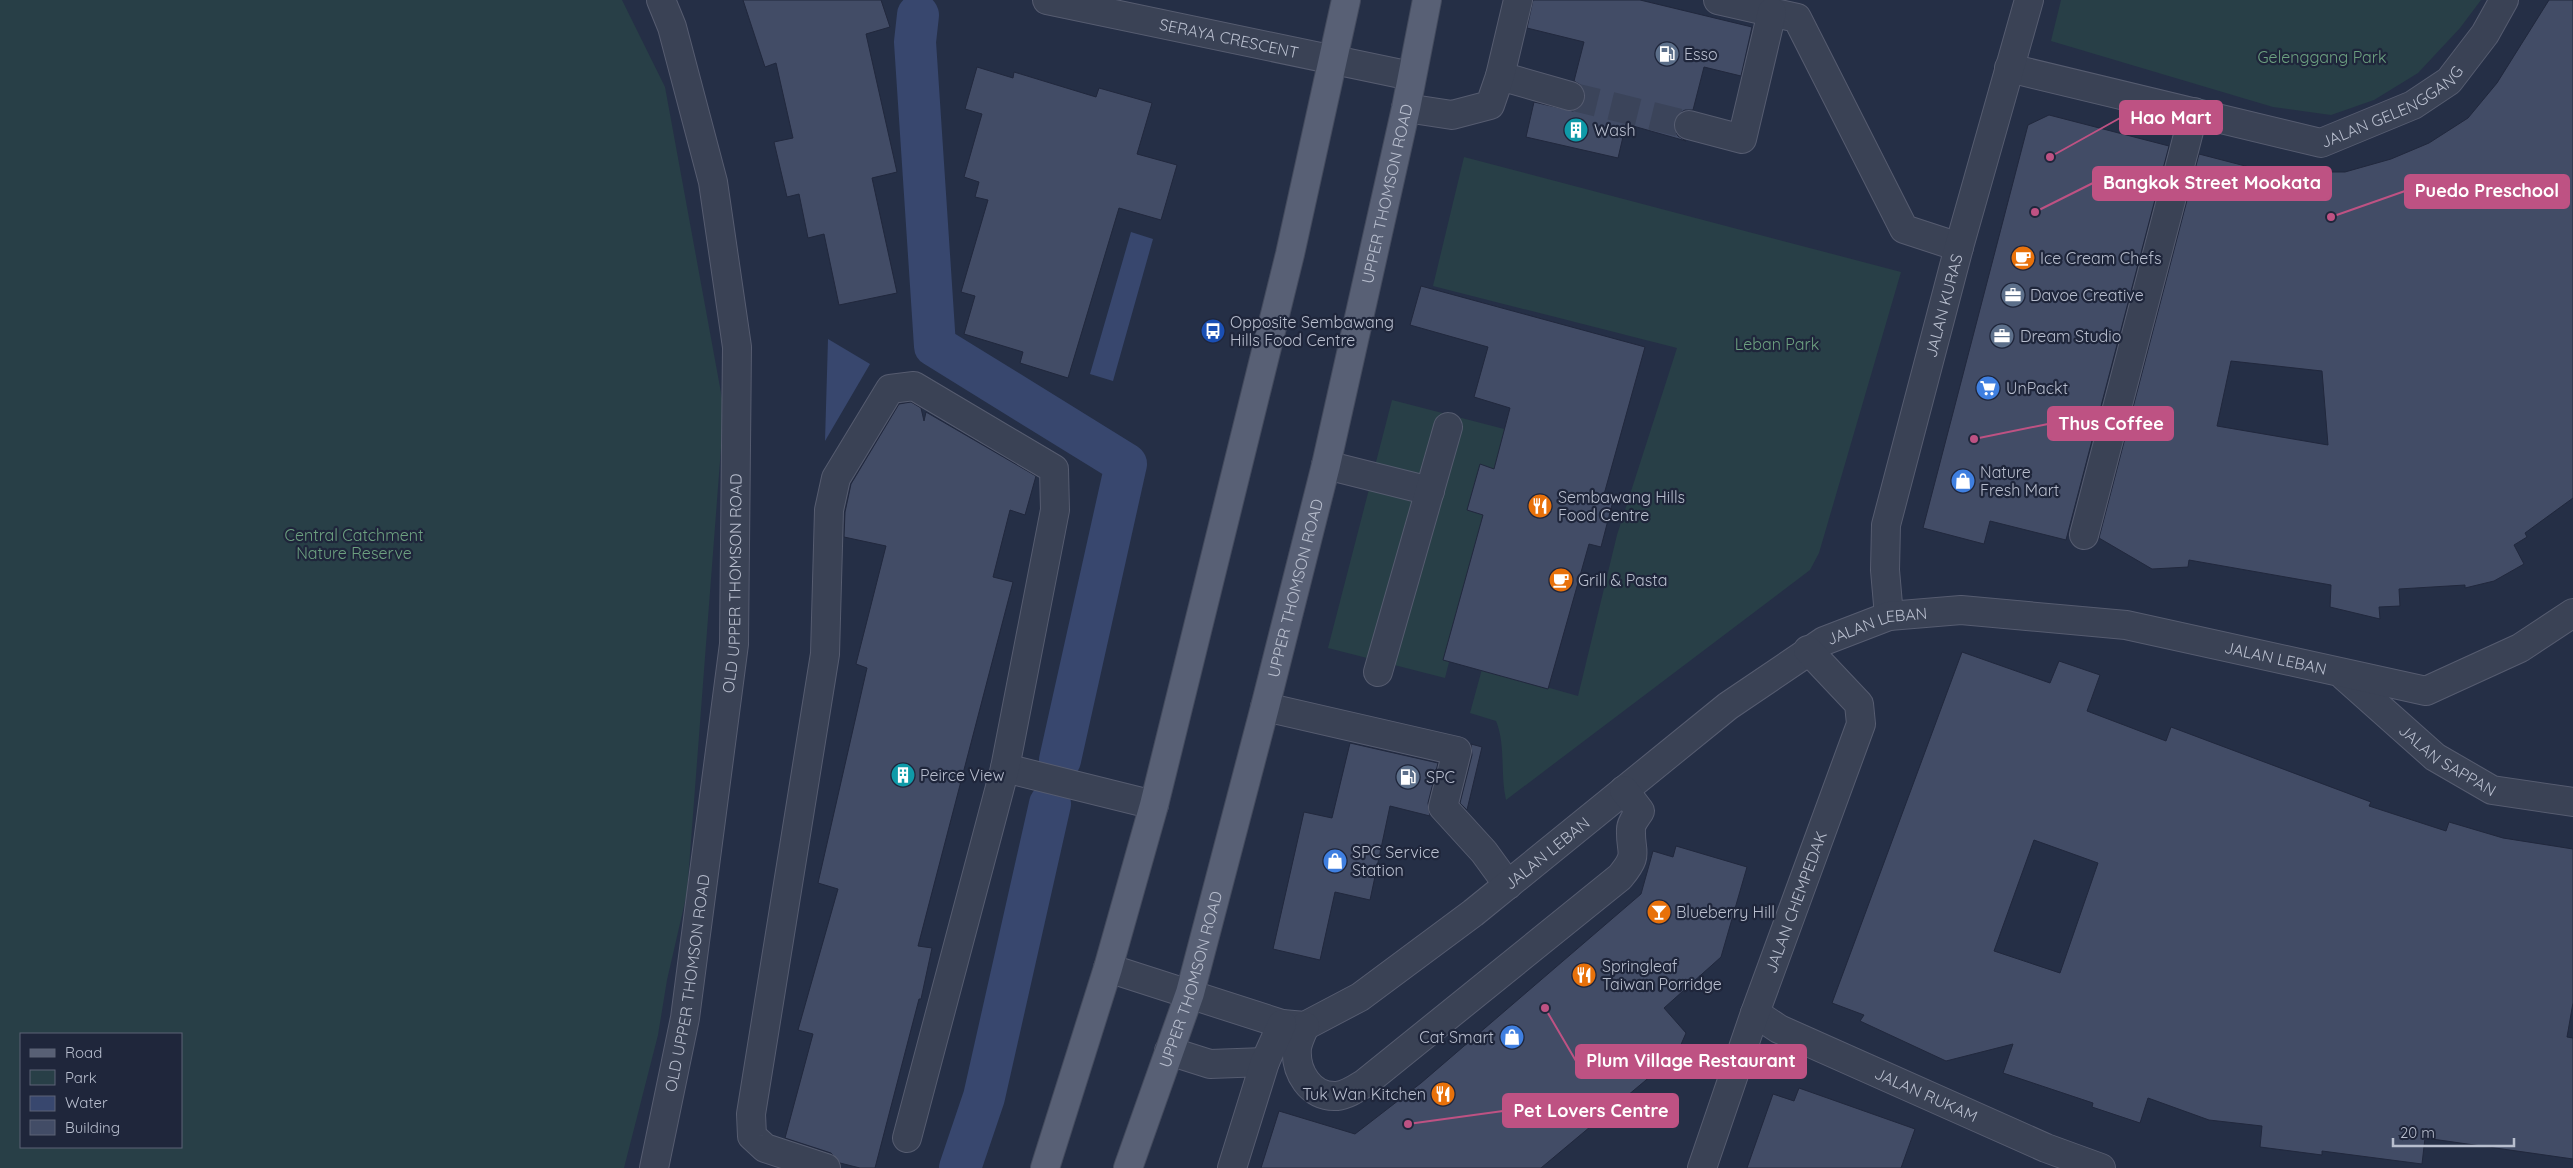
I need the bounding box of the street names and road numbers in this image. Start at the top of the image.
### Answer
street label: SERAYA CRESCENT [1158,14,1301,62]
street label: JALAN GELENGGANG [2318,62,2467,152]
street label: UPPER THOMSON ROAD [1357,102,1417,285]
street label: JALAN KURAS [1920,252,1967,360]
street label: OLD UPPER THOMSON ROAD [718,473,746,694]
street label: UPPER THOMSON ROAD [1263,497,1327,679]
street label: JALAN LEBAN [1824,603,1928,649]
street label: JALAN LEBAN [2223,637,2329,679]
street label: JALAN SAPPAN [2395,720,2500,800]
street label: JALAN LEBAN [1500,812,1594,894]
street label: JALAN CHEMPEDAK [1761,828,1831,976]
street label: OLD UPPER THOMSON ROAD [660,873,714,1094]
street label: UPPER THOMSON ROAD [1154,889,1226,1070]
street label: JALAN RUKAM [1872,1063,1981,1126]

